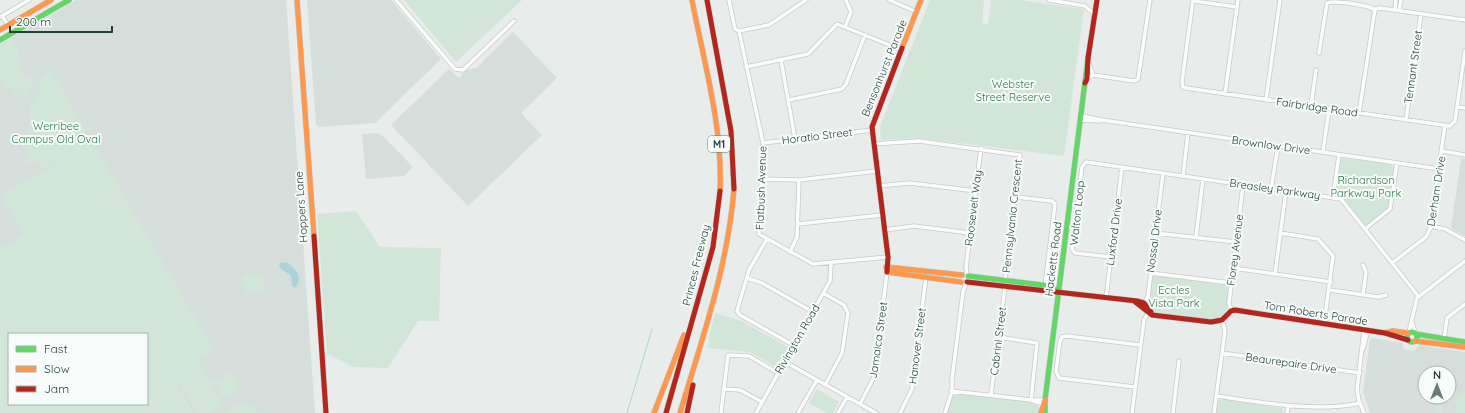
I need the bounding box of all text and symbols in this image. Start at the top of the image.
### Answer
scale bar [10,8,112,34]
text: 200 m [16,14,51,29]
street label: Bensonhurst Parade [858,17,910,119]
street label: Tennant Street [1401,29,1425,105]
park label: Webster Street Reserve [976,77,1050,104]
street label: Fairbridge Road [1275,94,1359,120]
park label: Werribee Campus Old Oval [12,119,100,146]
street label: Horatio Street [781,125,853,147]
street label: Brownlow Drive [1231,133,1311,157]
road number: M1 [708,136,730,152]
street label: Flatbush Avenue [753,146,769,230]
street label: Derham Drive [1424,155,1448,227]
street label: Pennsylvania Crescent [999,158,1025,274]
street label: Roosevelt Way [961,169,985,247]
street label: Hoppers Lane [292,171,310,243]
park label: Richardson Parkway Park [1331,173,1402,200]
street label: Breasley Parkway [1229,176,1321,202]
street label: Walton Loop [1067,180,1087,246]
street label: Luxford Drive [1103,198,1125,266]
street label: Nossal Drive [1143,209,1165,273]
street label: Florey Avenue [1224,213,1246,287]
street label: Hacketts Road [1041,221,1065,297]
street label: Princes Freeway [679,223,713,307]
park label: Eccles Vista Park [1148,283,1200,310]
street label: Tom Roberts Parade [1263,298,1369,328]
street label: Jamaica Street [866,300,890,379]
street label: Rivington Road [771,302,823,376]
street label: Cabrini Street [987,306,1009,376]
street label: Hanover Street [905,307,929,385]
legend [8,333,148,405]
text: Fast [44,341,68,356]
street label: Beaurepaire Drive [1245,350,1337,376]
text: Slow [44,361,70,376]
north arrow [1417,365,1457,405]
text: N [1433,368,1441,382]
text: Jam [44,381,69,396]

